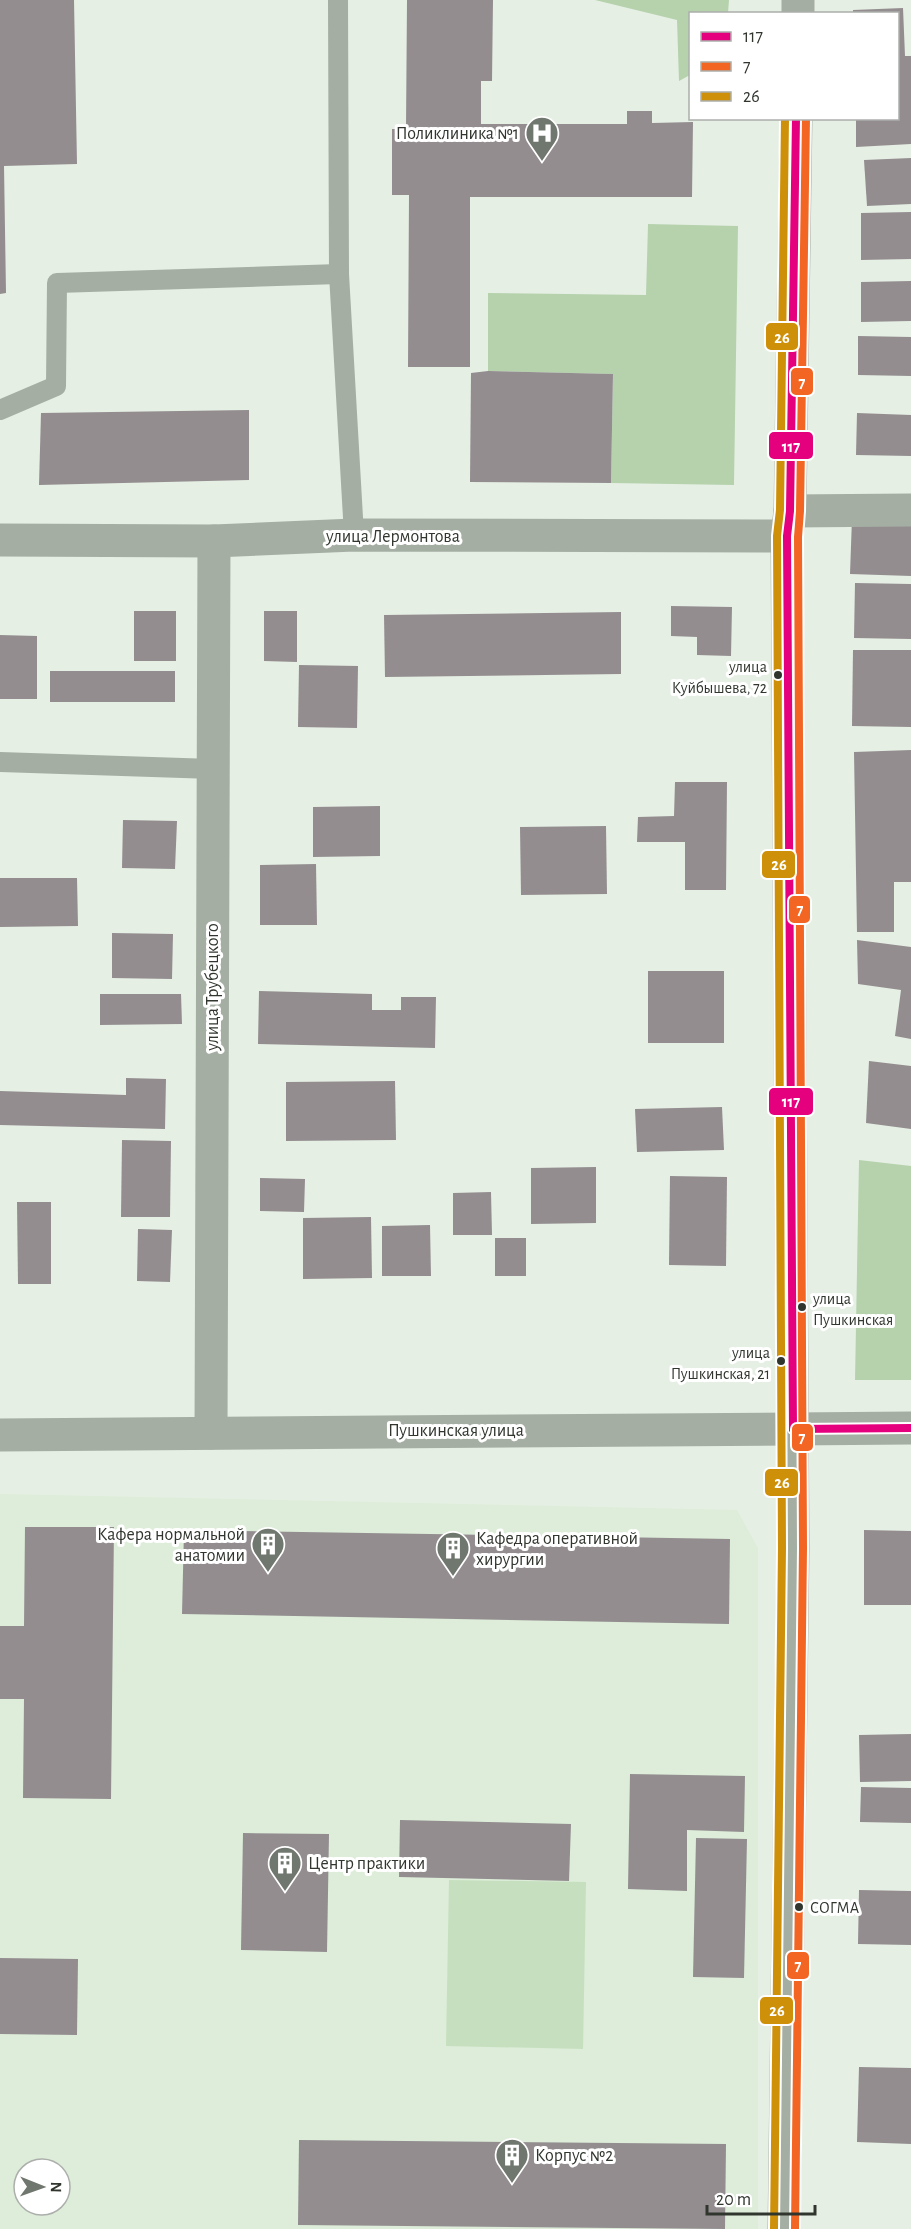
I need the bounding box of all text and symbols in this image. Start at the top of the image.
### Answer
legend [689,12,899,120]
text: 117 [743,28,763,46]
text: 7 [743,58,751,76]
text: 26 [743,88,760,106]
hospital icon: Поликлиника №1 [524,115,560,162]
place label: Поликлиника №1 [396,125,519,143]
line badge: 26 [765,322,799,351]
text: 26 [774,330,790,346]
line badge: 7 [790,367,814,396]
text: 7 [799,375,806,391]
line badge: 117 [768,431,814,460]
text: 117 [782,439,800,455]
street label: улица Лермонтова [325,528,460,546]
place label: улица Куйбышева, 72 [672,659,767,697]
marker: улица Куйбышева, 72 [772,669,784,681]
line badge: 26 [761,850,796,879]
text: 26 [771,857,787,873]
line badge: 7 [788,895,811,924]
text: 7 [797,902,804,918]
street label: улица Трубецкого [203,923,222,1052]
line badge: 117 [768,1087,814,1116]
text: 117 [782,1094,800,1110]
place label: улица Пушкинская [812,1291,893,1329]
marker: улица Пушкинская [796,1301,808,1313]
place label: улица Пушкинская, 21 [671,1345,770,1383]
marker: улица Пушкинская, 21 [775,1355,787,1367]
street label: Пушкинская улица [388,1422,524,1440]
line badge: 7 [791,1423,814,1452]
text: 7 [799,1430,806,1446]
line badge: 26 [764,1468,799,1497]
text: 26 [774,1475,790,1491]
place label: Кафера нормальной анатомии [97,1526,245,1565]
building icon: Кафера нормальной анатомии [250,1526,286,1573]
building icon: Кафедра оперативной хирургии [435,1530,471,1577]
place label: Кафедра оперативной хирургии [476,1530,638,1569]
building icon: Центр практики [267,1845,303,1892]
place label: Центр практики [308,1855,425,1873]
place label: СОГМА [810,1900,860,1916]
marker: СОГМА [793,1901,805,1913]
line badge: 7 [786,1951,810,1980]
text: 7 [795,1958,802,1974]
line badge: 26 [759,1996,794,2025]
text: 26 [769,2003,785,2019]
building icon: Корпус №2 [494,2137,530,2184]
place label: Корпус №2 [535,2147,614,2165]
north arrow [12,2157,72,2217]
scale bar [707,2178,815,2216]
text: N [48,2182,64,2193]
text: 20 m [716,2191,751,2209]

